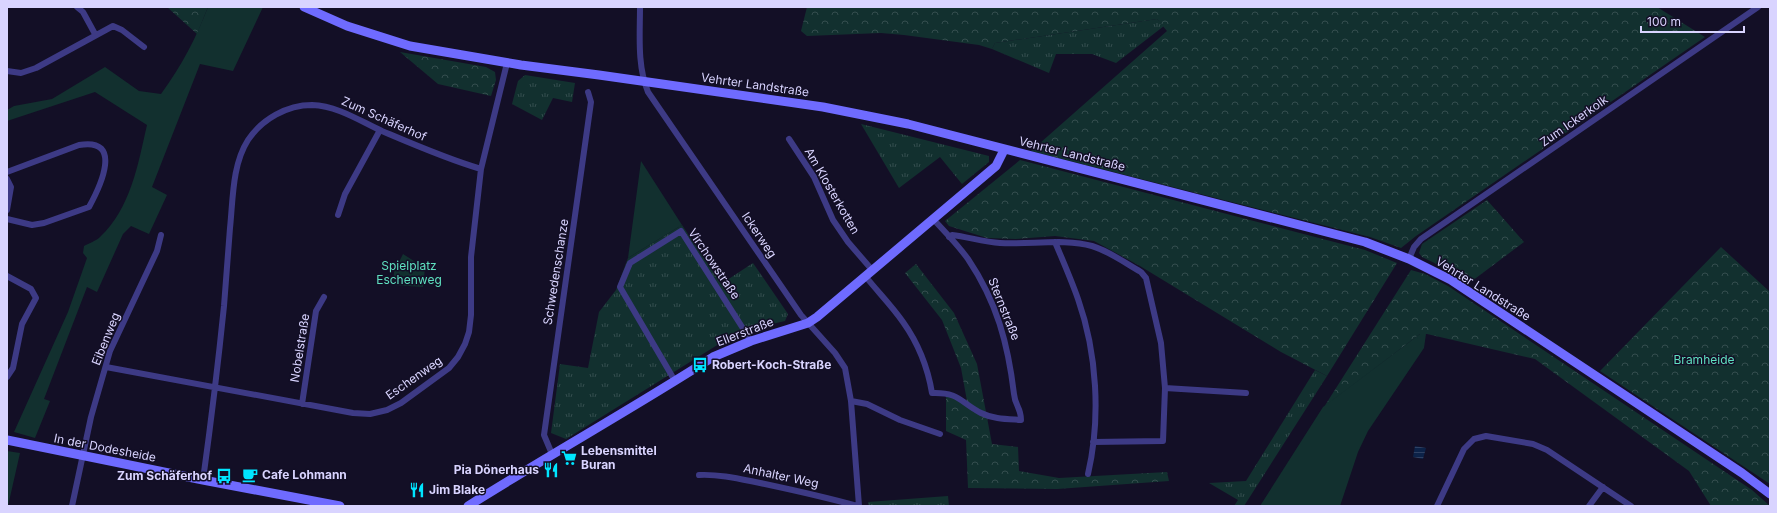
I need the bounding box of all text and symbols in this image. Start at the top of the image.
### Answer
scale bar [1641,8,1744,34]
text: 100 m [1647,14,1681,29]
street label: Vehrter Landstraße [700,69,810,100]
street label: Zum Ickerkolk [1537,91,1611,150]
street label: Zum Schäferhof [339,93,430,144]
street label: Vehrter Landstraße [1017,133,1127,174]
street label: Am Klosterkotten [802,145,863,237]
street label: Ickerweg [739,209,780,260]
street label: Schwedenschanze [540,218,571,326]
street label: Virchowstraße [685,225,744,302]
street label: Vehrter Landstraße [1433,253,1533,324]
park label: Spielplatz Eschenweg [376,258,442,287]
street label: Sternstraße [985,275,1024,342]
street label: Eibenweg [88,310,123,367]
street label: Nobelstraße [287,312,312,383]
street label: Ellerstraße [714,314,776,349]
park label: Bramheide [1674,352,1734,367]
street label: Eschenweg [383,353,445,403]
bus stop icon: Robert-Koch-Straße [691,356,709,374]
place label: Robert-Koch-Straße [712,357,831,372]
street label: In der Dodesheide [53,430,157,465]
place label: Lebensmittel Buran [581,443,657,472]
supermarket icon: Lebensmittel Buran [560,449,578,467]
street label: Anhalter Weg [742,460,820,491]
restaurant icon: Pia Dönerhaus [542,461,560,479]
place label: Pia Dönerhaus [454,462,539,477]
cafe icon: Cafe Lohmann [241,466,259,484]
bus stop icon: Zum Schäferhof [215,467,233,485]
place label: Cafe Lohmann [262,467,347,482]
place label: Zum Schäferhof [117,468,212,483]
restaurant icon: Jim Blake [408,481,426,499]
place label: Jim Blake [429,482,485,497]

